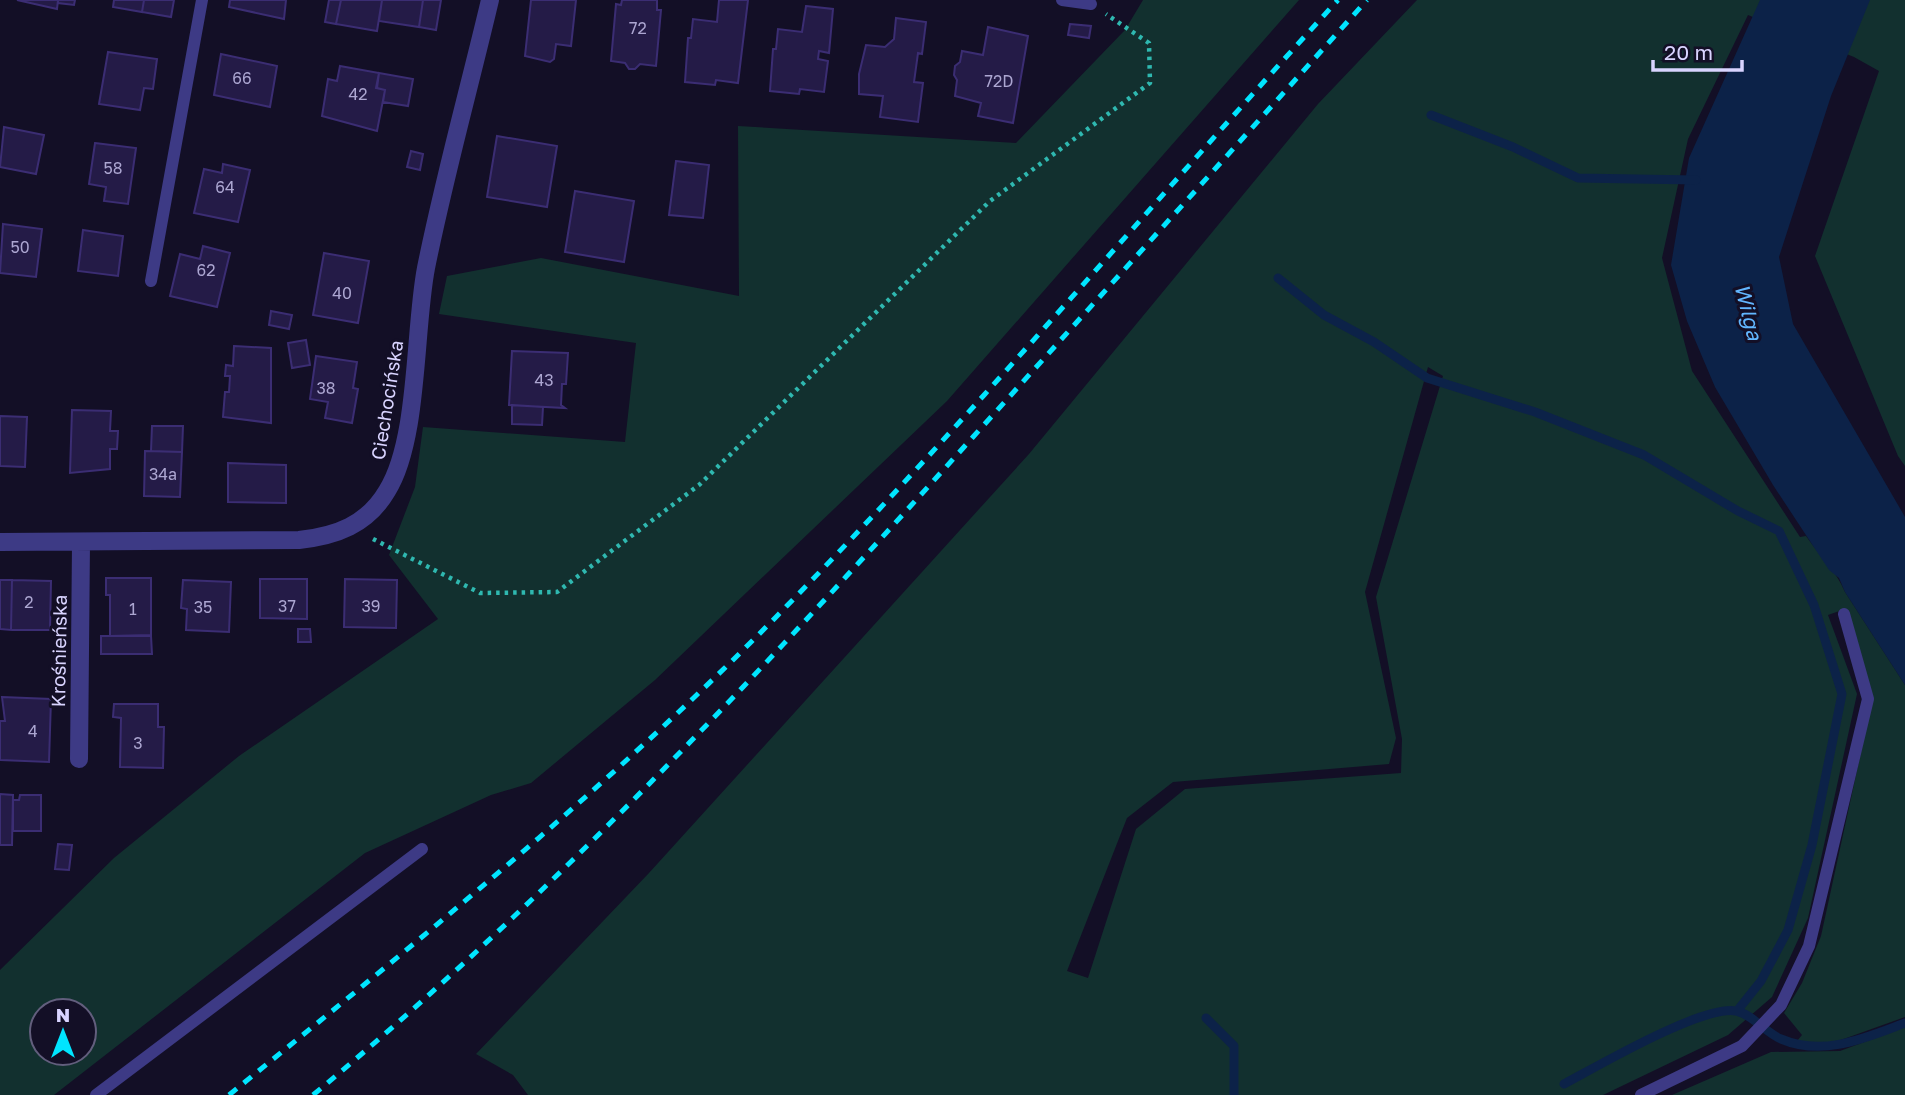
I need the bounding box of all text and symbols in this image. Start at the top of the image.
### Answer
house number: 72 [629,18,647,38]
scale bar [1653,28,1742,72]
text: 20 m [1664,39,1713,65]
house number: 66 [232,68,252,88]
house number: 72D [985,71,1013,91]
house number: 42 [348,84,368,104]
house number: 58 [103,158,123,178]
house number: 64 [215,177,235,197]
house number: 50 [10,237,30,257]
house number: 62 [197,260,215,280]
water label: Wilga [1729,281,1769,344]
house number: 40 [332,283,352,303]
street label: Ciechocińska [366,338,407,461]
house number: 43 [534,370,554,390]
house number: 38 [316,378,336,398]
house number: 34a [149,464,177,484]
house number: 2 [24,592,34,612]
street label: Krośnieńska [46,594,71,708]
house number: 37 [278,596,296,616]
house number: 39 [361,596,381,616]
house number: 35 [194,597,212,617]
house number: 1 [129,599,137,619]
house number: 4 [28,721,38,741]
house number: 3 [133,733,143,753]
north arrow [28,997,98,1067]
text: N [56,1003,70,1026]

